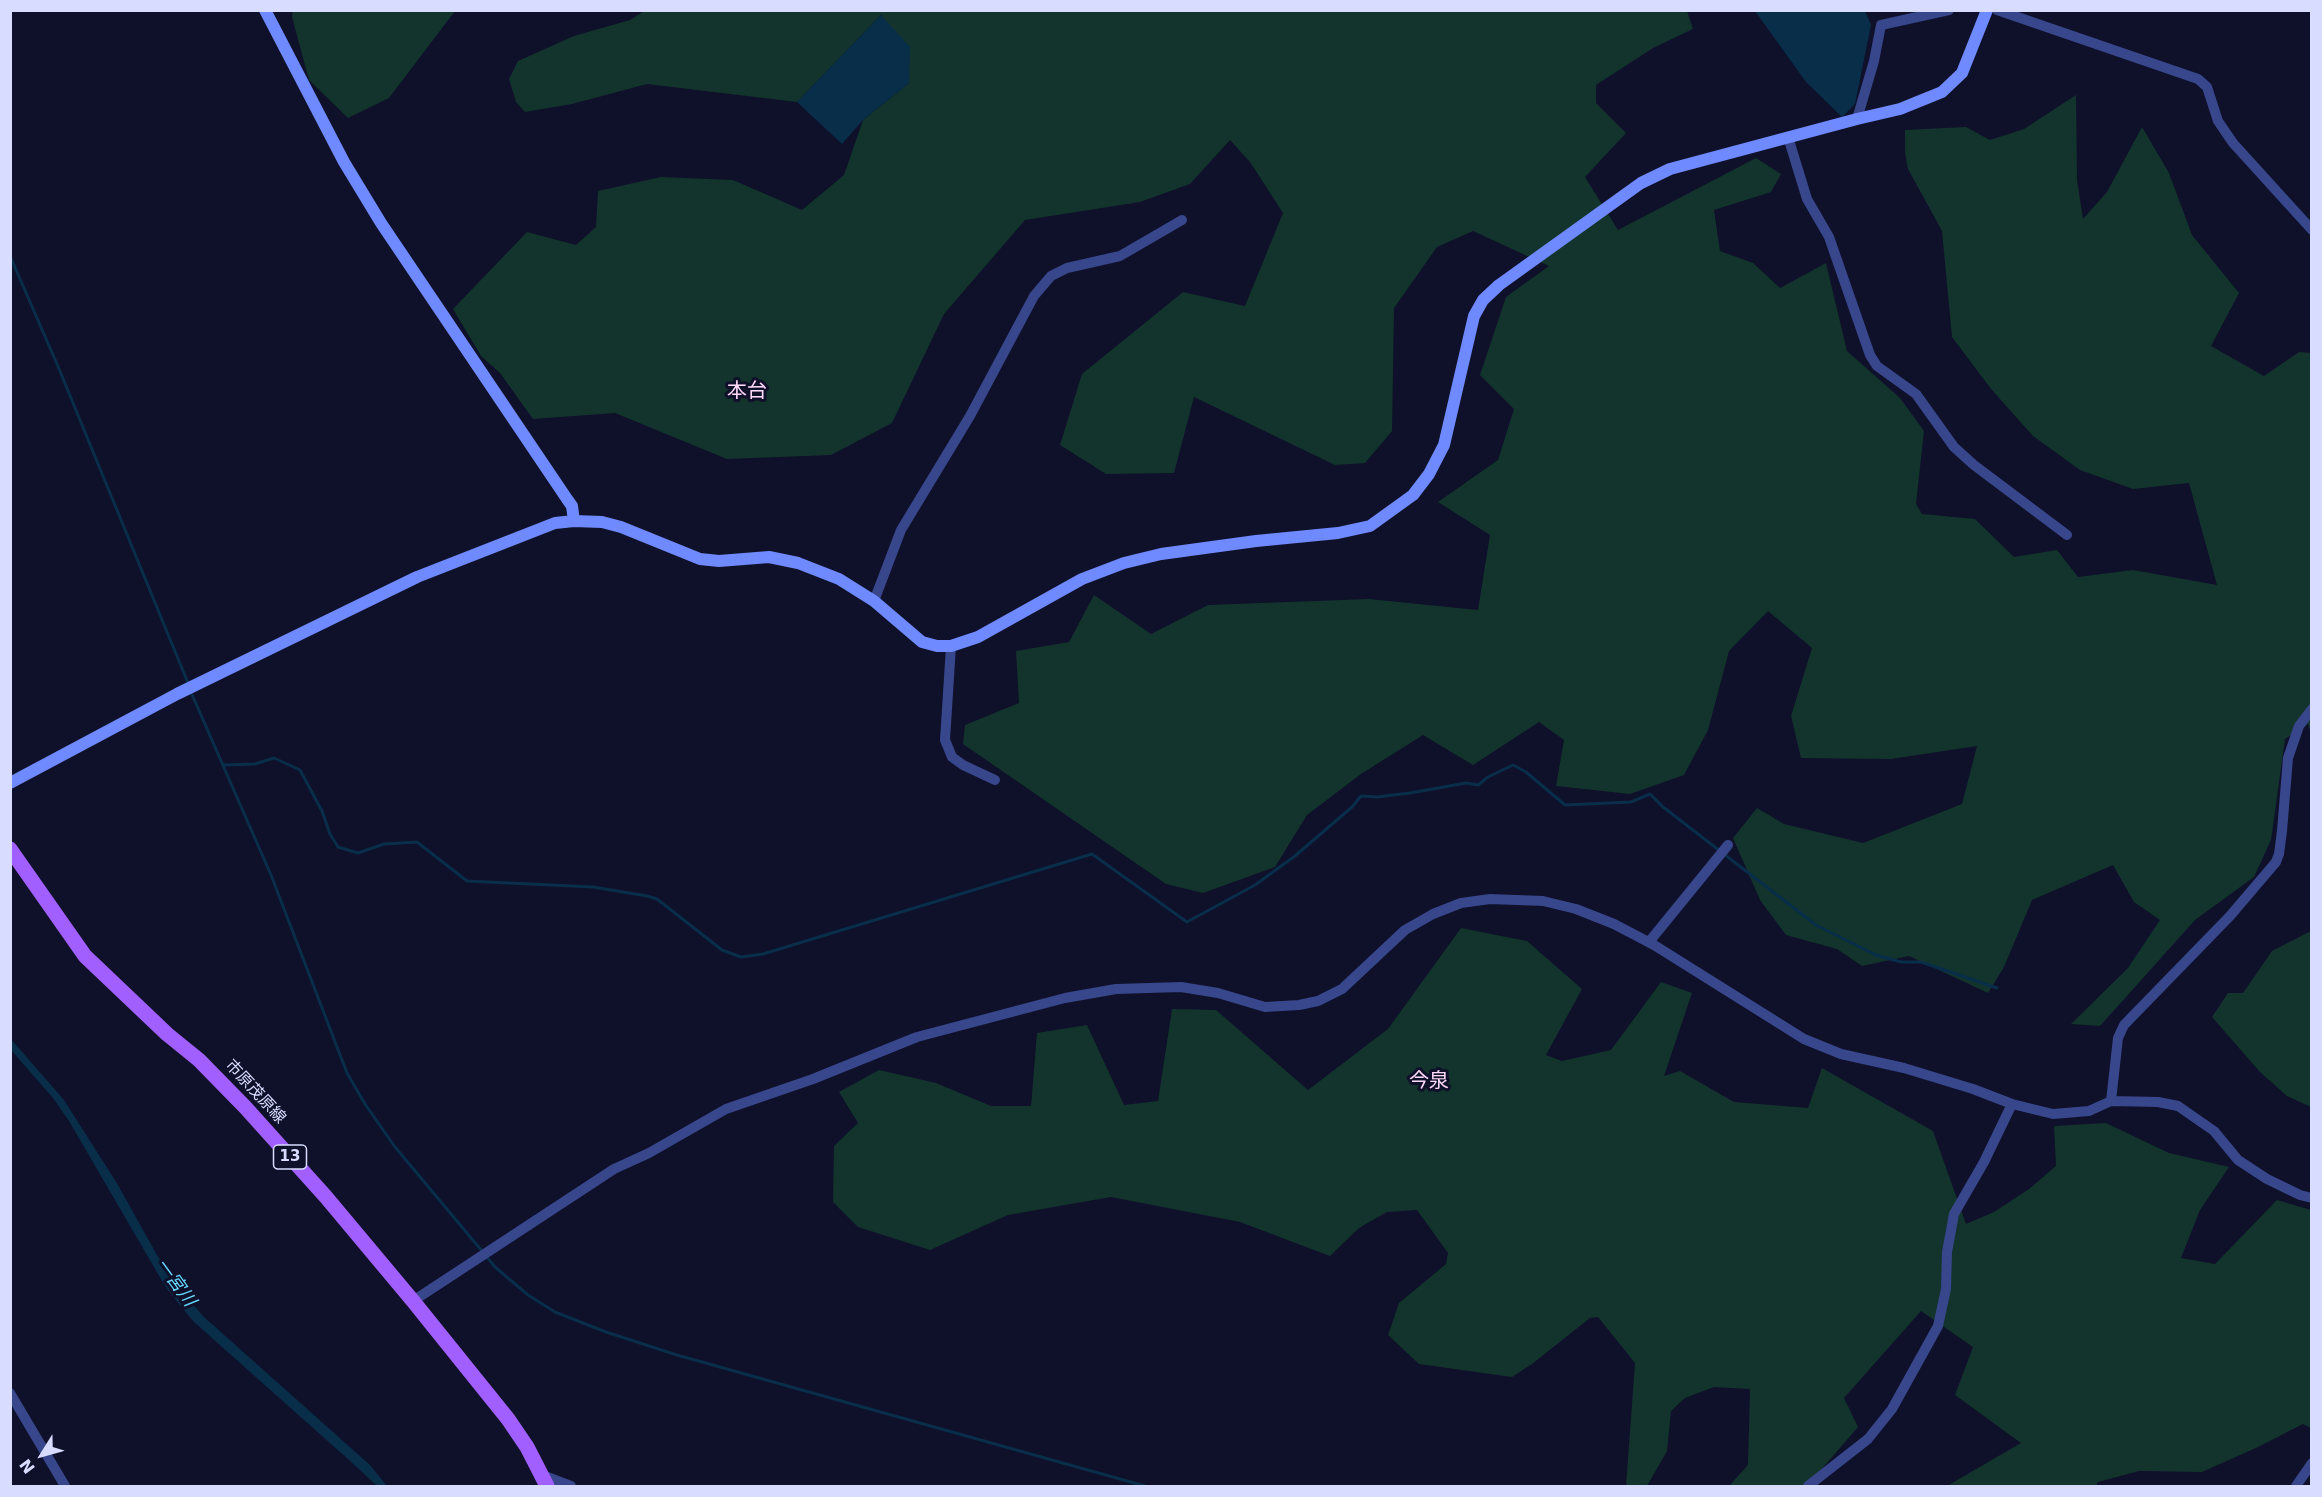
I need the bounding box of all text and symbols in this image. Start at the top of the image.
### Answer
district label: 本台 [727,380,767,404]
street label: 市原茂原線 [221,1056,289,1128]
district label: 今泉 [1409,1070,1449,1094]
road number: 13 [274,1145,306,1169]
water label: 一宮川 [150,1255,200,1311]
north arrow [12,1425,72,1485]
text: N [16,1455,39,1477]

